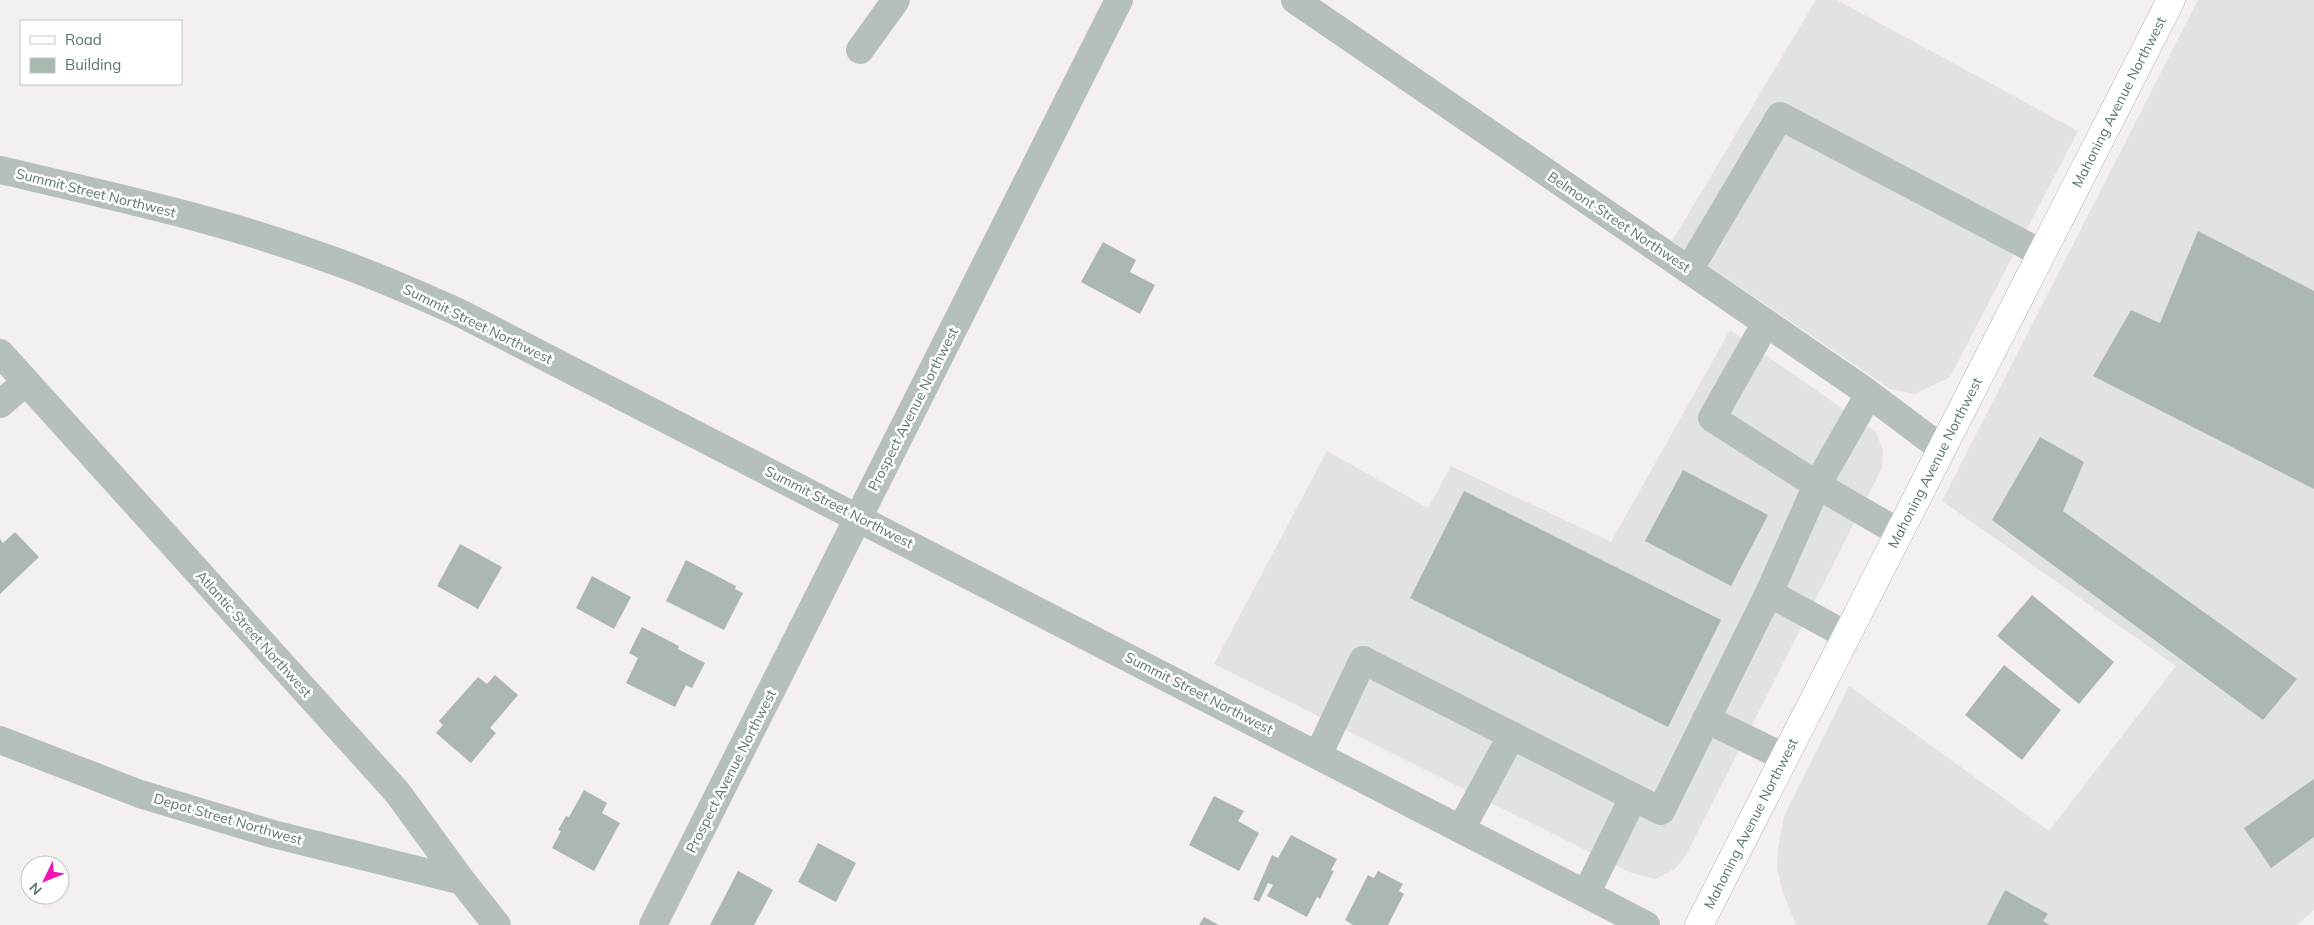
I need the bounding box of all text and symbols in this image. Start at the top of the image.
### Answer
street label: Mahoning Avenue Northwest [2068,13,2170,190]
legend [20,20,182,85]
text: Road [65,30,102,49]
text: Building [65,55,121,74]
street label: Summit Street Northwest [14,164,178,222]
street label: Belmont Street Northwest [1544,167,1694,277]
street label: Summit Street Northwest [400,280,556,368]
street label: Prospect Avenue Northwest [864,324,962,494]
street label: Mahoning Avenue Northwest [1884,374,1986,551]
street label: Summit Street Northwest [762,462,916,552]
street label: Atlantic Street Northwest [192,567,316,701]
street label: Summit Street Northwest [1122,648,1276,738]
street label: Prospect Avenue Northwest [682,686,780,856]
street label: Mahoning Avenue Northwest [1700,735,1802,912]
street label: Depot Street Northwest [152,789,304,849]
north arrow [20,855,70,905]
text: N [25,879,46,899]

